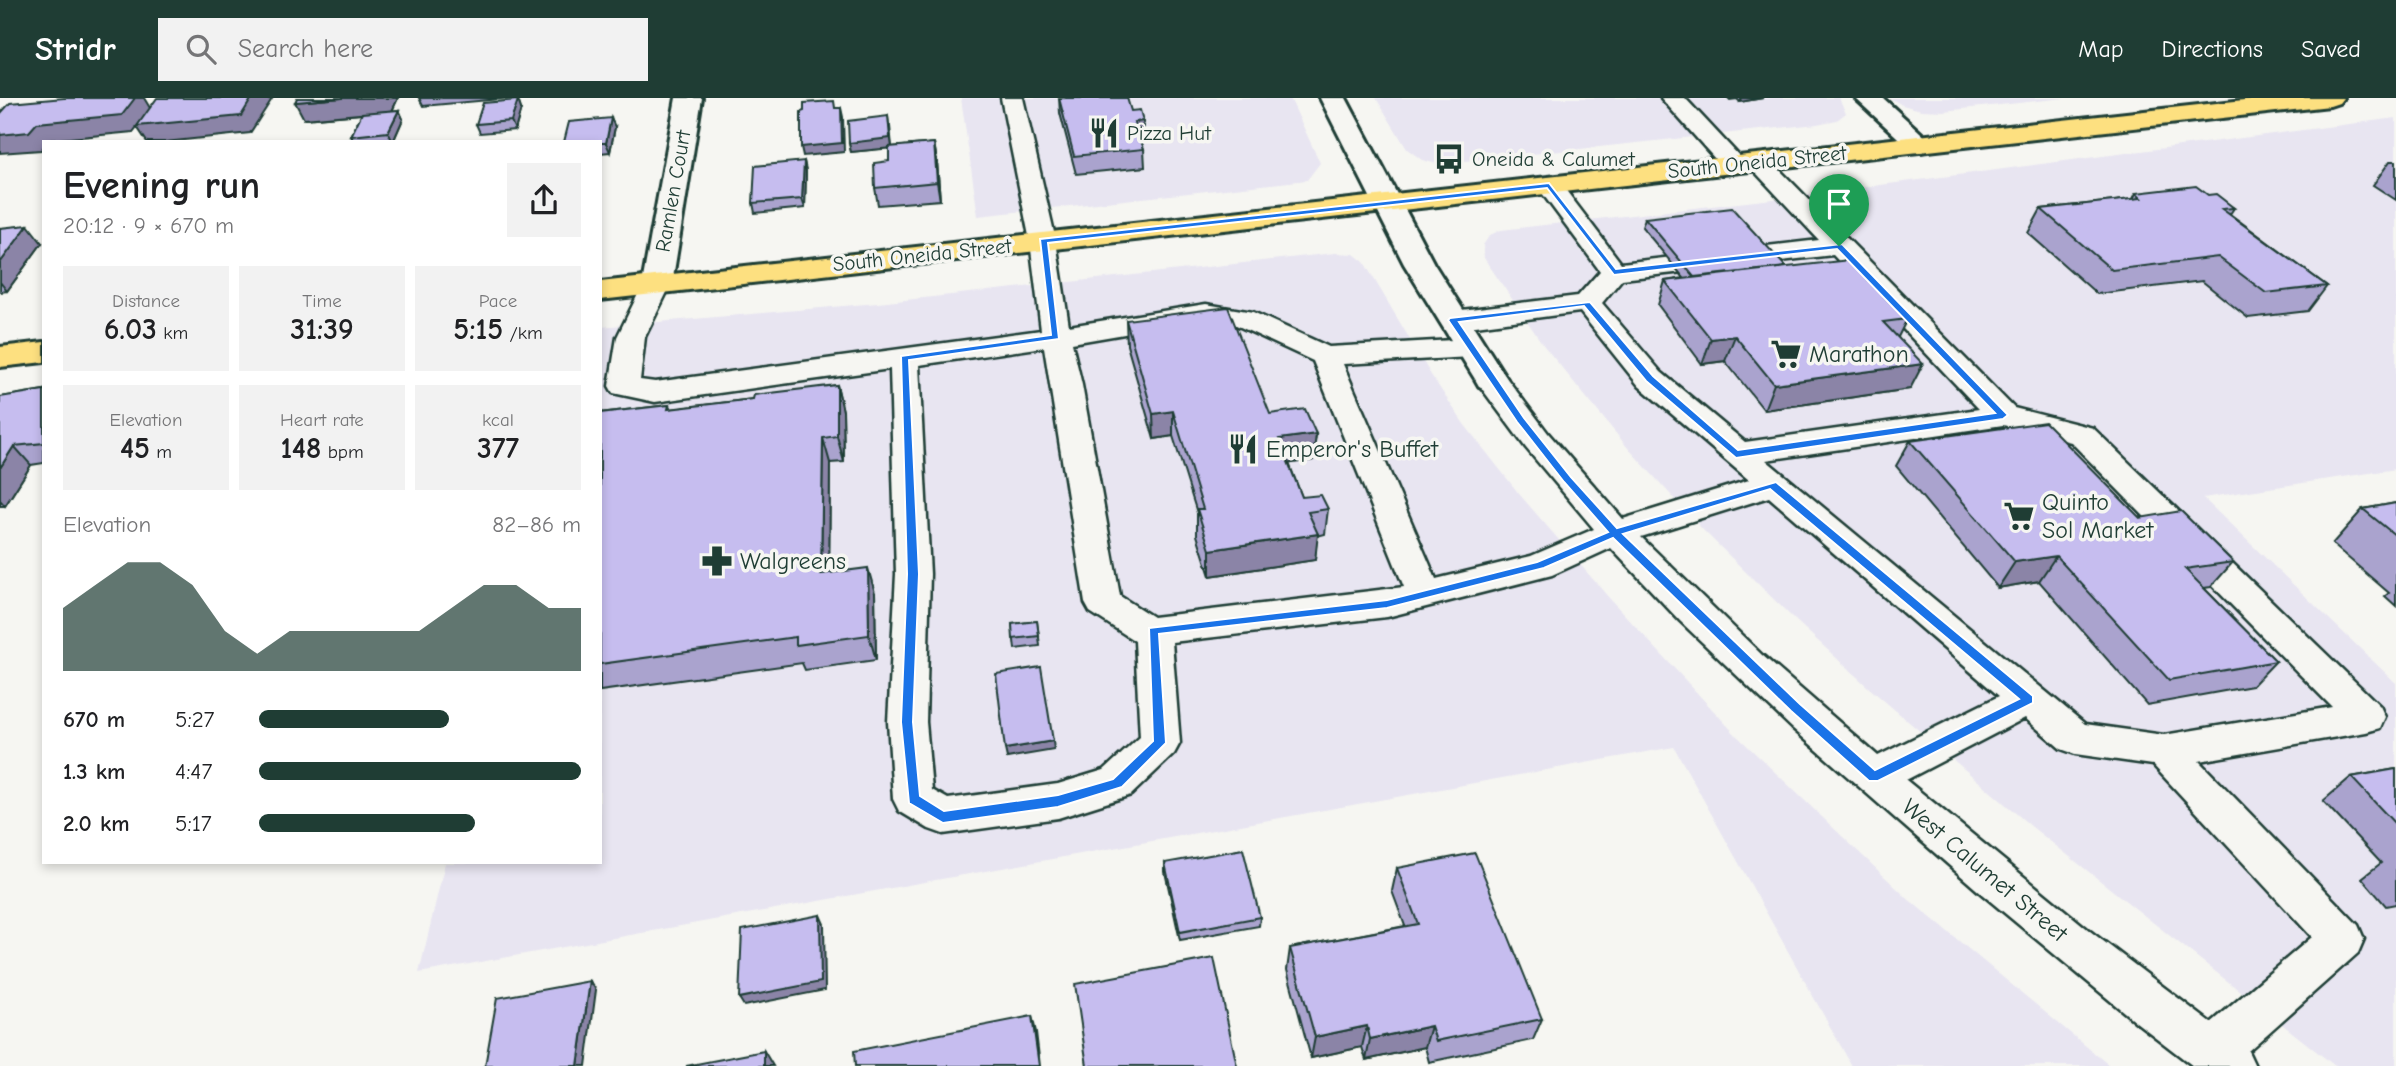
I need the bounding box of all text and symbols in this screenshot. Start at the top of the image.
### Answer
search box [158,18,648,81]
text: Stridr [35,30,116,68]
icon: search [182,30,220,68]
text: Search here [238,34,373,64]
text: Map [2078,35,2124,63]
text: Directions [2162,35,2263,63]
text: Saved [2301,35,2361,63]
restaurant icon: Pizza Hut [1087,116,1121,150]
place label: Pizza Hut [1127,121,1212,145]
street label: Ramlen Court [650,127,696,254]
street label: South Oneida Street [1666,141,1849,183]
bus stop icon: Oneida & Calumet [1432,142,1466,176]
place label: Oneida & Calumet [1472,147,1636,171]
button: share [507,163,581,237]
text: Evening run [63,164,260,208]
pin [1809,174,1869,246]
icon: arrive [1820,185,1858,223]
text: 20:12 · 9 × 670 m [63,212,234,239]
street label: South Oneida Street [831,234,1014,276]
text: Distance [112,290,180,312]
text: Time [302,290,342,312]
text: Pace [479,290,517,312]
text: 6.03 [104,312,157,347]
text: 31:39 [290,312,354,347]
text: 5:15 [453,312,503,347]
text: km [157,322,188,344]
text: /km [503,322,543,344]
supermarket icon: Marathon [1769,337,1803,371]
place label: Marathon [1809,340,1909,368]
text: Elevation [110,409,182,431]
text: Heart rate [280,409,364,431]
text: kcal [482,409,514,431]
text: 45 [120,431,150,466]
text: 148 [280,431,321,466]
text: 377 [477,431,519,466]
restaurant icon: Emperor's Buffet [1226,432,1260,466]
place label: Emperor's Buffet [1266,435,1439,463]
text: m [150,441,172,463]
text: bpm [321,441,364,463]
place label: Quinto Sol Market [2042,488,2154,544]
supermarket icon: Quinto Sol Market [2002,499,2036,533]
text: Elevation [63,511,151,538]
text: 82–86 m [492,511,581,538]
pharmacy icon: Walgreens [700,544,734,578]
place label: Walgreens [740,547,846,575]
text: 670 m [63,706,125,733]
text: 5:27 [175,706,215,733]
text: 1.3 km [63,758,125,785]
text: 4:47 [175,758,212,785]
street label: West Calumet Street [1896,793,2074,948]
text: 2.0 km [63,810,129,837]
text: 5:17 [175,810,212,837]

